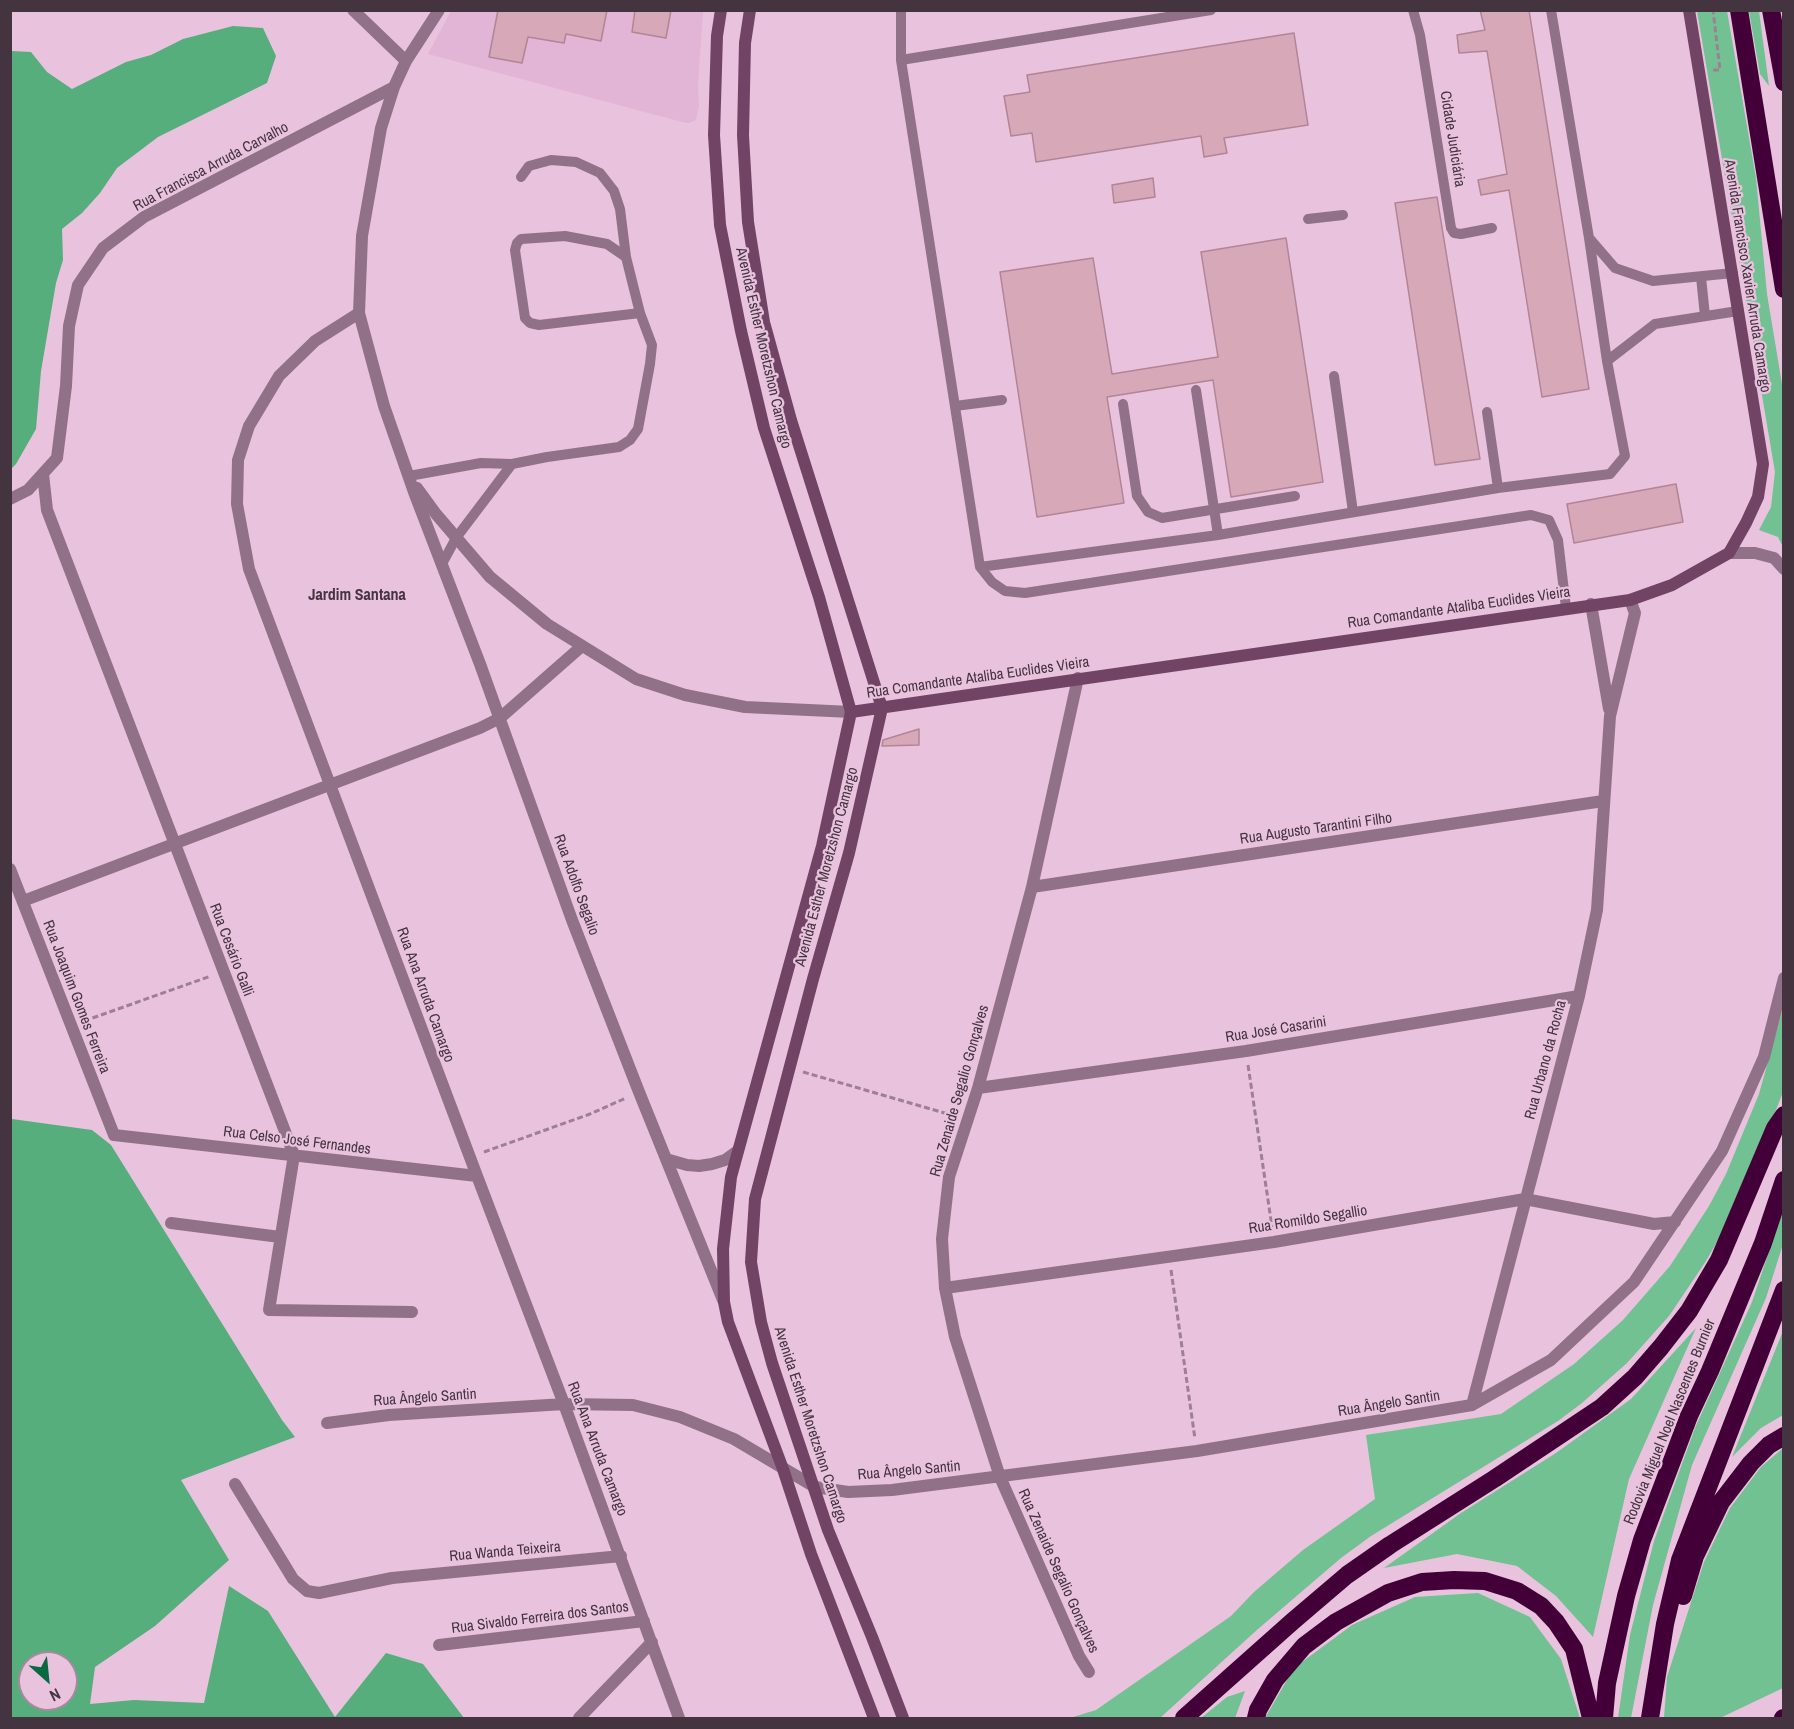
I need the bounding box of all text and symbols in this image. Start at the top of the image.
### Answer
street label: Cidade Judiciária [1436,90,1468,188]
street label: Rua Francisca Arruda Carvalho [130,118,292,216]
street label: Avenida Francisco Xavier Arruda Camargo [1720,158,1774,394]
street label: Avenida Esther Moretzshon Camargo [731,246,795,450]
street label: Rua Comandante Ataliba Euclides Vieira [1346,583,1572,633]
district label: Jardim Santana [308,586,406,606]
street label: Rua Comandante Ataliba Euclides Vieira [865,653,1091,703]
street label: Avenida Esther Moretzshon Camargo [792,765,862,969]
street label: Rua Augusto Tarantini Filho [1239,809,1393,849]
street label: Rua Adolfo Segalio [549,832,603,938]
street label: Rua Cesário Galli [205,901,257,999]
street label: Rua Joaquim Gomes Ferreira [38,918,114,1076]
street label: Rua Ana Arruda Camargo [392,925,458,1065]
street label: Rua Urbano da Rocha [1521,999,1571,1121]
street label: Rua Zenaide Segalio Gonçalves [927,1003,993,1179]
street label: Rua José Casarini [1224,1013,1328,1047]
street label: Rua Celso José Fernandes [222,1123,372,1159]
street label: Rua Romildo Segallio [1248,1202,1368,1238]
street label: Rodovia Miguel Noel Nascentes Burnier [1620,1317,1720,1527]
street label: Avenida Esther Moretzshon Camargo [770,1324,850,1526]
street label: Rua Ana Arruda Camargo [563,1379,631,1519]
street label: Rua Ângelo Santin [373,1385,477,1411]
street label: Rua Ângelo Santin [1337,1387,1441,1421]
street label: Rua Ângelo Santin [857,1458,961,1484]
street label: Rua Zenaide Segalio Gonçalves [1014,1486,1102,1656]
street label: Rua Wanda Teixeira [449,1538,561,1566]
street label: Rua Sivaldo Ferreira dos Santos [450,1598,630,1638]
north arrow [18,1651,78,1711]
text: N [46,1683,64,1707]

